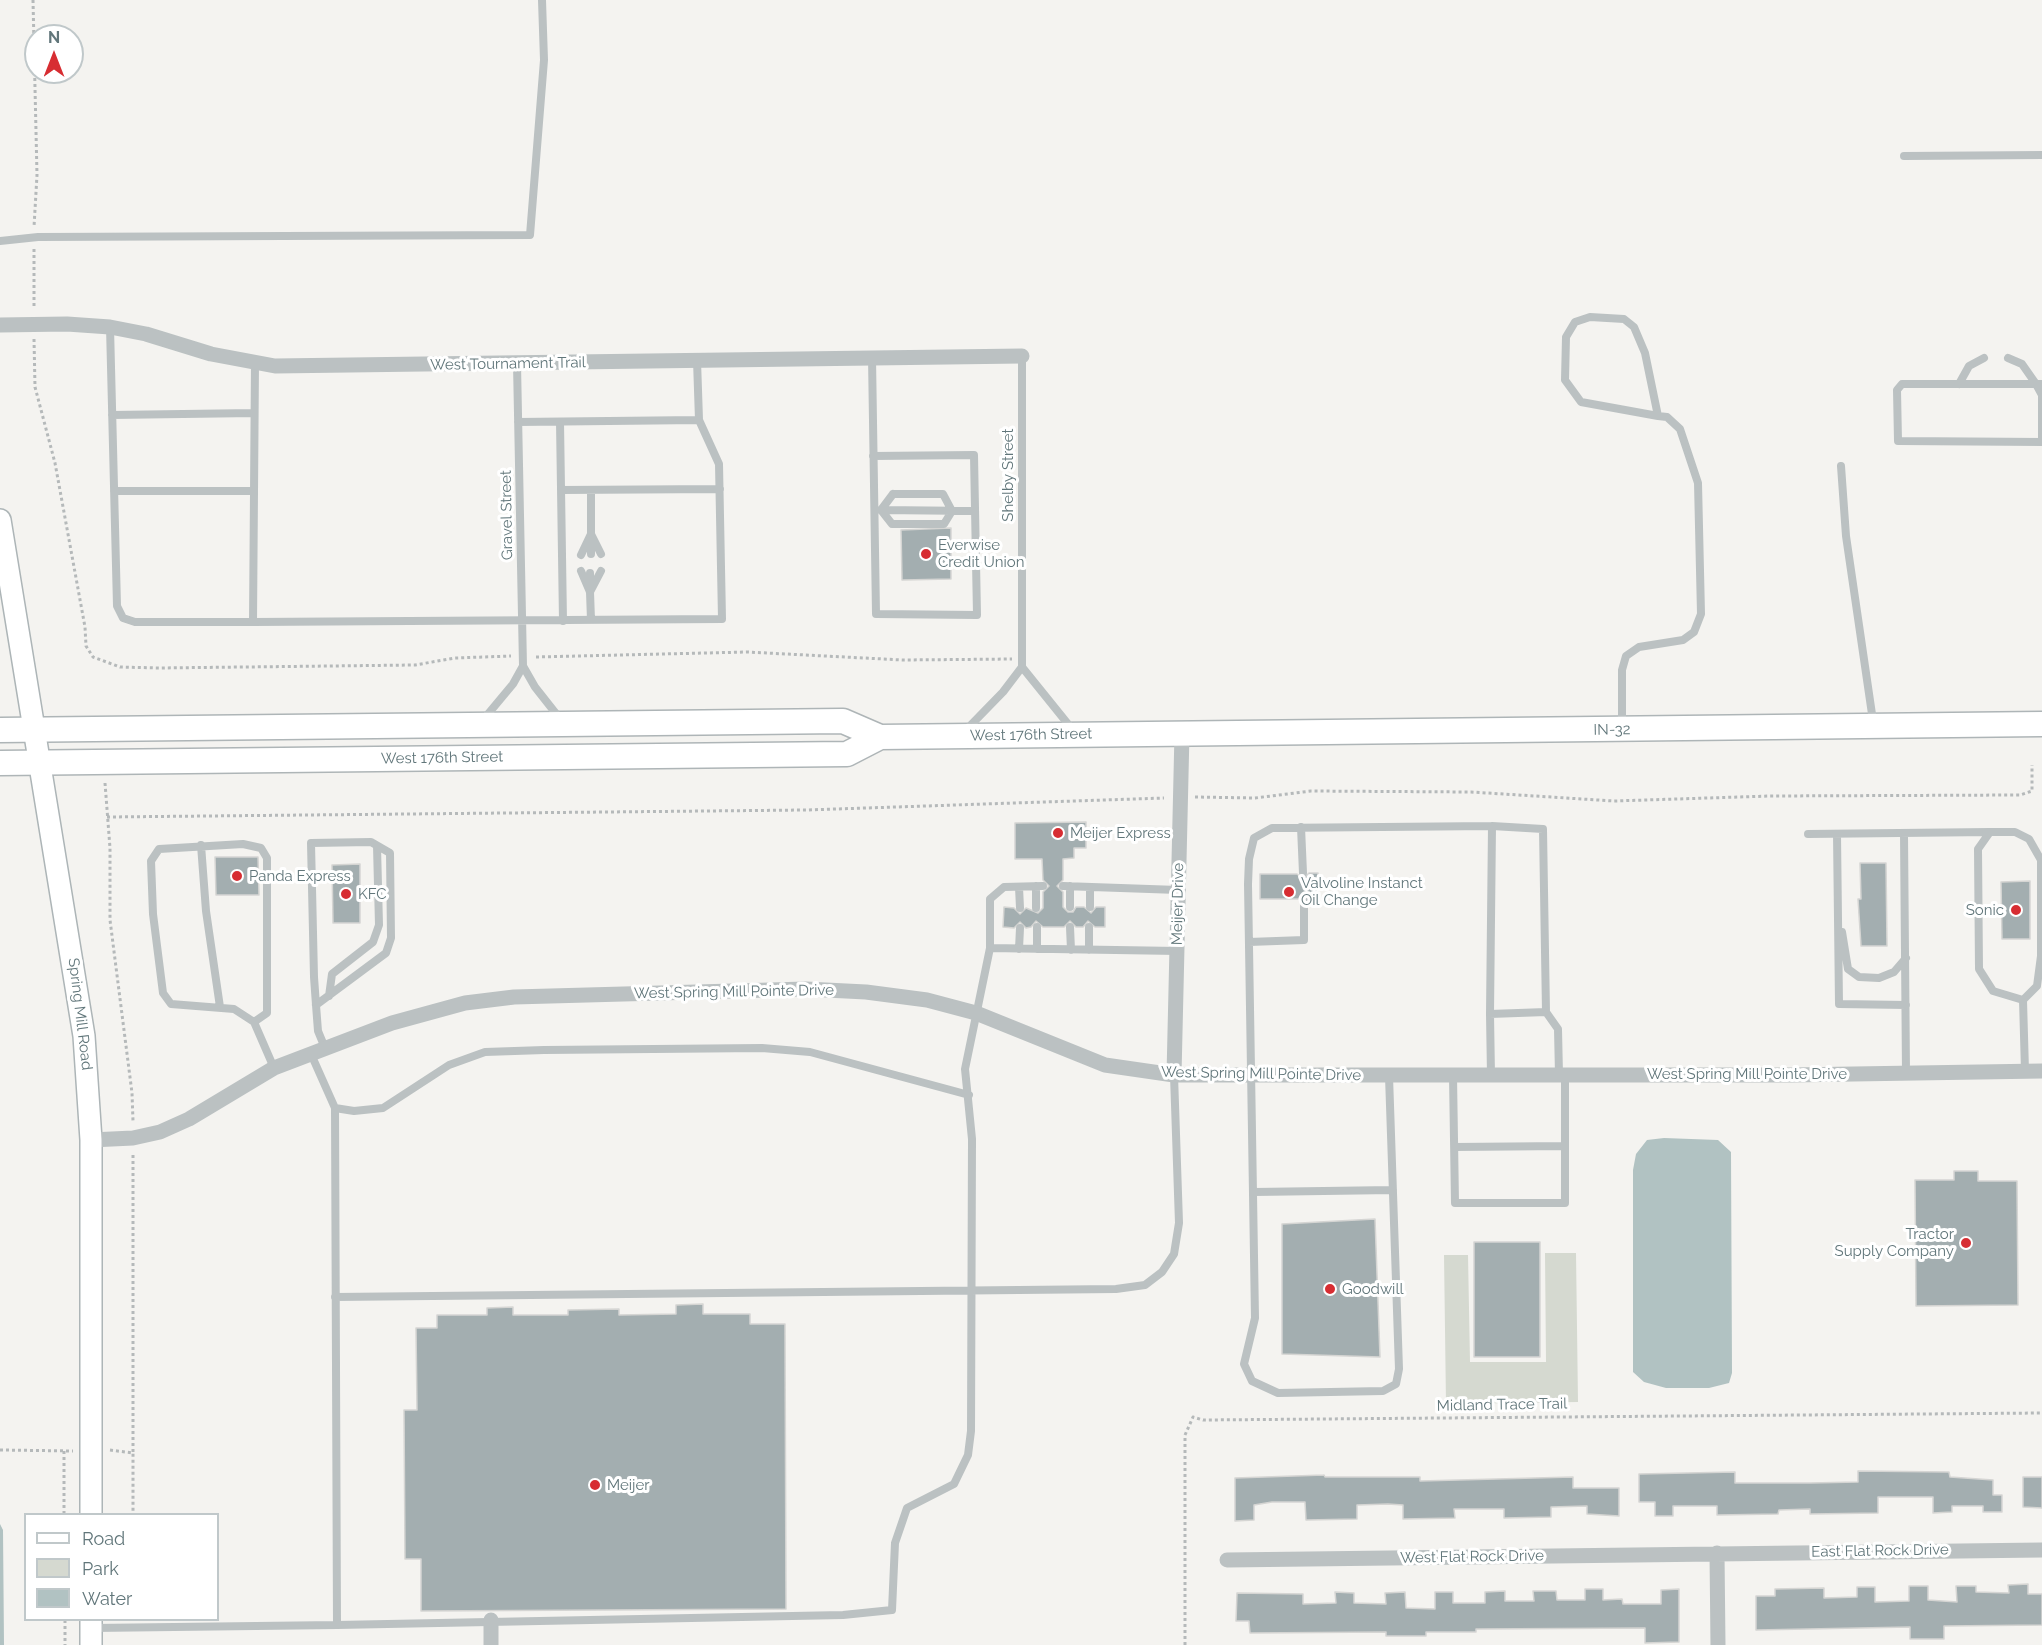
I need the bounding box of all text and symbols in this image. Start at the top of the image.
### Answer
north arrow [24,24,84,84]
text: N [48,28,60,47]
street label: West Tournament Trail [430,354,586,374]
street label: Shelby Street [999,428,1017,522]
street label: Gravel Street [497,470,517,560]
place label: Everwise Credit Union [938,536,1024,571]
marker: Everwise Credit Union [919,547,933,561]
street label: IN-32 [1593,721,1631,739]
street label: West 176th Street [970,725,1092,745]
street label: West 176th Street [381,748,503,768]
place label: Meijer Express [1070,824,1171,842]
marker: Meijer Express [1051,826,1065,840]
street label: Meijer Drive [1168,863,1188,945]
place label: Panda Express [249,867,351,885]
marker: Panda Express [230,869,244,883]
place label: Valvoline Instanct Oil Change [1301,874,1423,909]
place label: KFC [358,885,387,903]
marker: Valvoline Instanct Oil Change [1282,885,1296,899]
marker: KFC [339,887,353,901]
place label: Sonic [1966,901,2004,919]
marker: Sonic [2009,903,2023,917]
street label: Spring Mill Road [64,957,96,1071]
street label: West Spring Mill Pointe Drive [634,981,834,1003]
street label: West Spring Mill Pointe Drive [1161,1063,1361,1085]
street label: West Spring Mill Pointe Drive [1647,1065,1847,1083]
place label: Tractor Supply Company [1835,1225,1954,1260]
marker: Tractor Supply Company [1959,1236,1973,1250]
place label: Goodwill [1342,1280,1404,1298]
marker: Goodwill [1323,1282,1337,1296]
street label: Midland Trace Trail [1437,1395,1567,1415]
place label: Meijer [607,1476,650,1494]
marker: Meijer [588,1478,602,1492]
legend [24,1513,219,1621]
text: Road [82,1528,125,1549]
street label: East Flat Rock Drive [1811,1541,1949,1561]
street label: West Flat Rock Drive [1400,1547,1544,1567]
text: Park [82,1558,119,1579]
text: Water [82,1588,132,1609]

